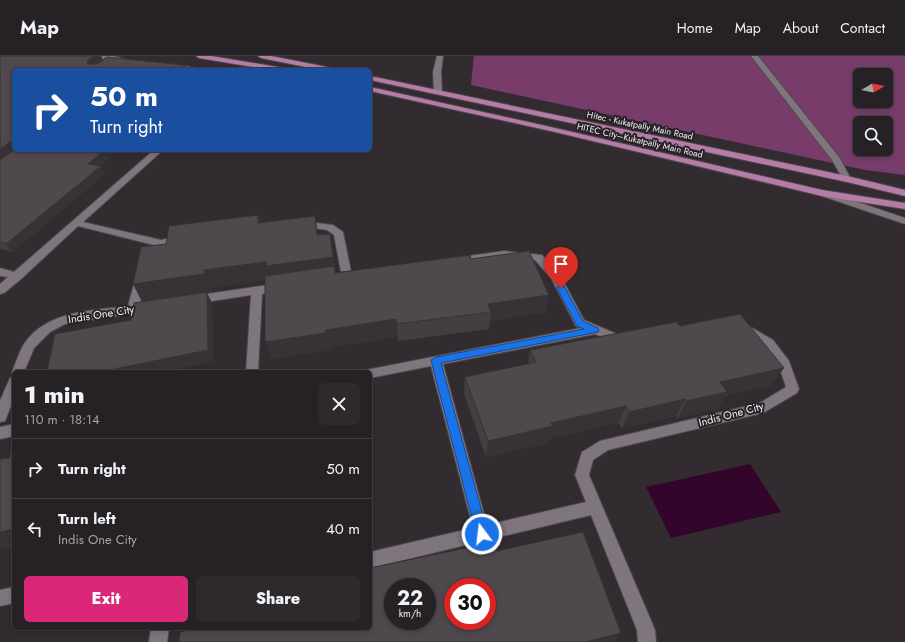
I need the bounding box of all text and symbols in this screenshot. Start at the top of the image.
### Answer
text: Map [20,14,59,41]
text: Home [677,18,713,38]
text: Map [735,18,761,38]
text: About [783,18,818,38]
text: Contact [840,18,885,38]
north arrow [853,68,893,108]
map controls [853,68,893,156]
text: 50 m [90,76,158,117]
icon: right [24,84,76,136]
street label: Hitec - Kukatpally Main Road [586,107,694,143]
text: Turn right [90,114,162,140]
button: search [853,116,893,156]
street label: HITEC City–Kukatpally Main Road [576,119,704,161]
pin [544,247,578,288]
icon: arrive [550,253,572,275]
street label: Indis One City [67,301,135,327]
text: 1 min [24,377,85,412]
button: close [318,383,360,425]
street label: Indis One City [697,398,765,430]
text: 110 m · 18:14 [24,410,100,429]
icon: right [24,458,46,480]
text: Turn right [58,458,126,480]
text: 50 m [326,458,360,480]
text: Turn left [58,508,116,530]
position arrow [461,513,503,555]
icon: left [24,518,46,540]
text: 40 m [326,518,360,540]
text: Indis One City [58,530,137,549]
button: Exit [24,576,188,622]
button: Share [196,576,360,622]
speed limit sign: 30 [444,578,496,630]
text: 22 [397,584,423,613]
text: km/h [399,606,421,621]

